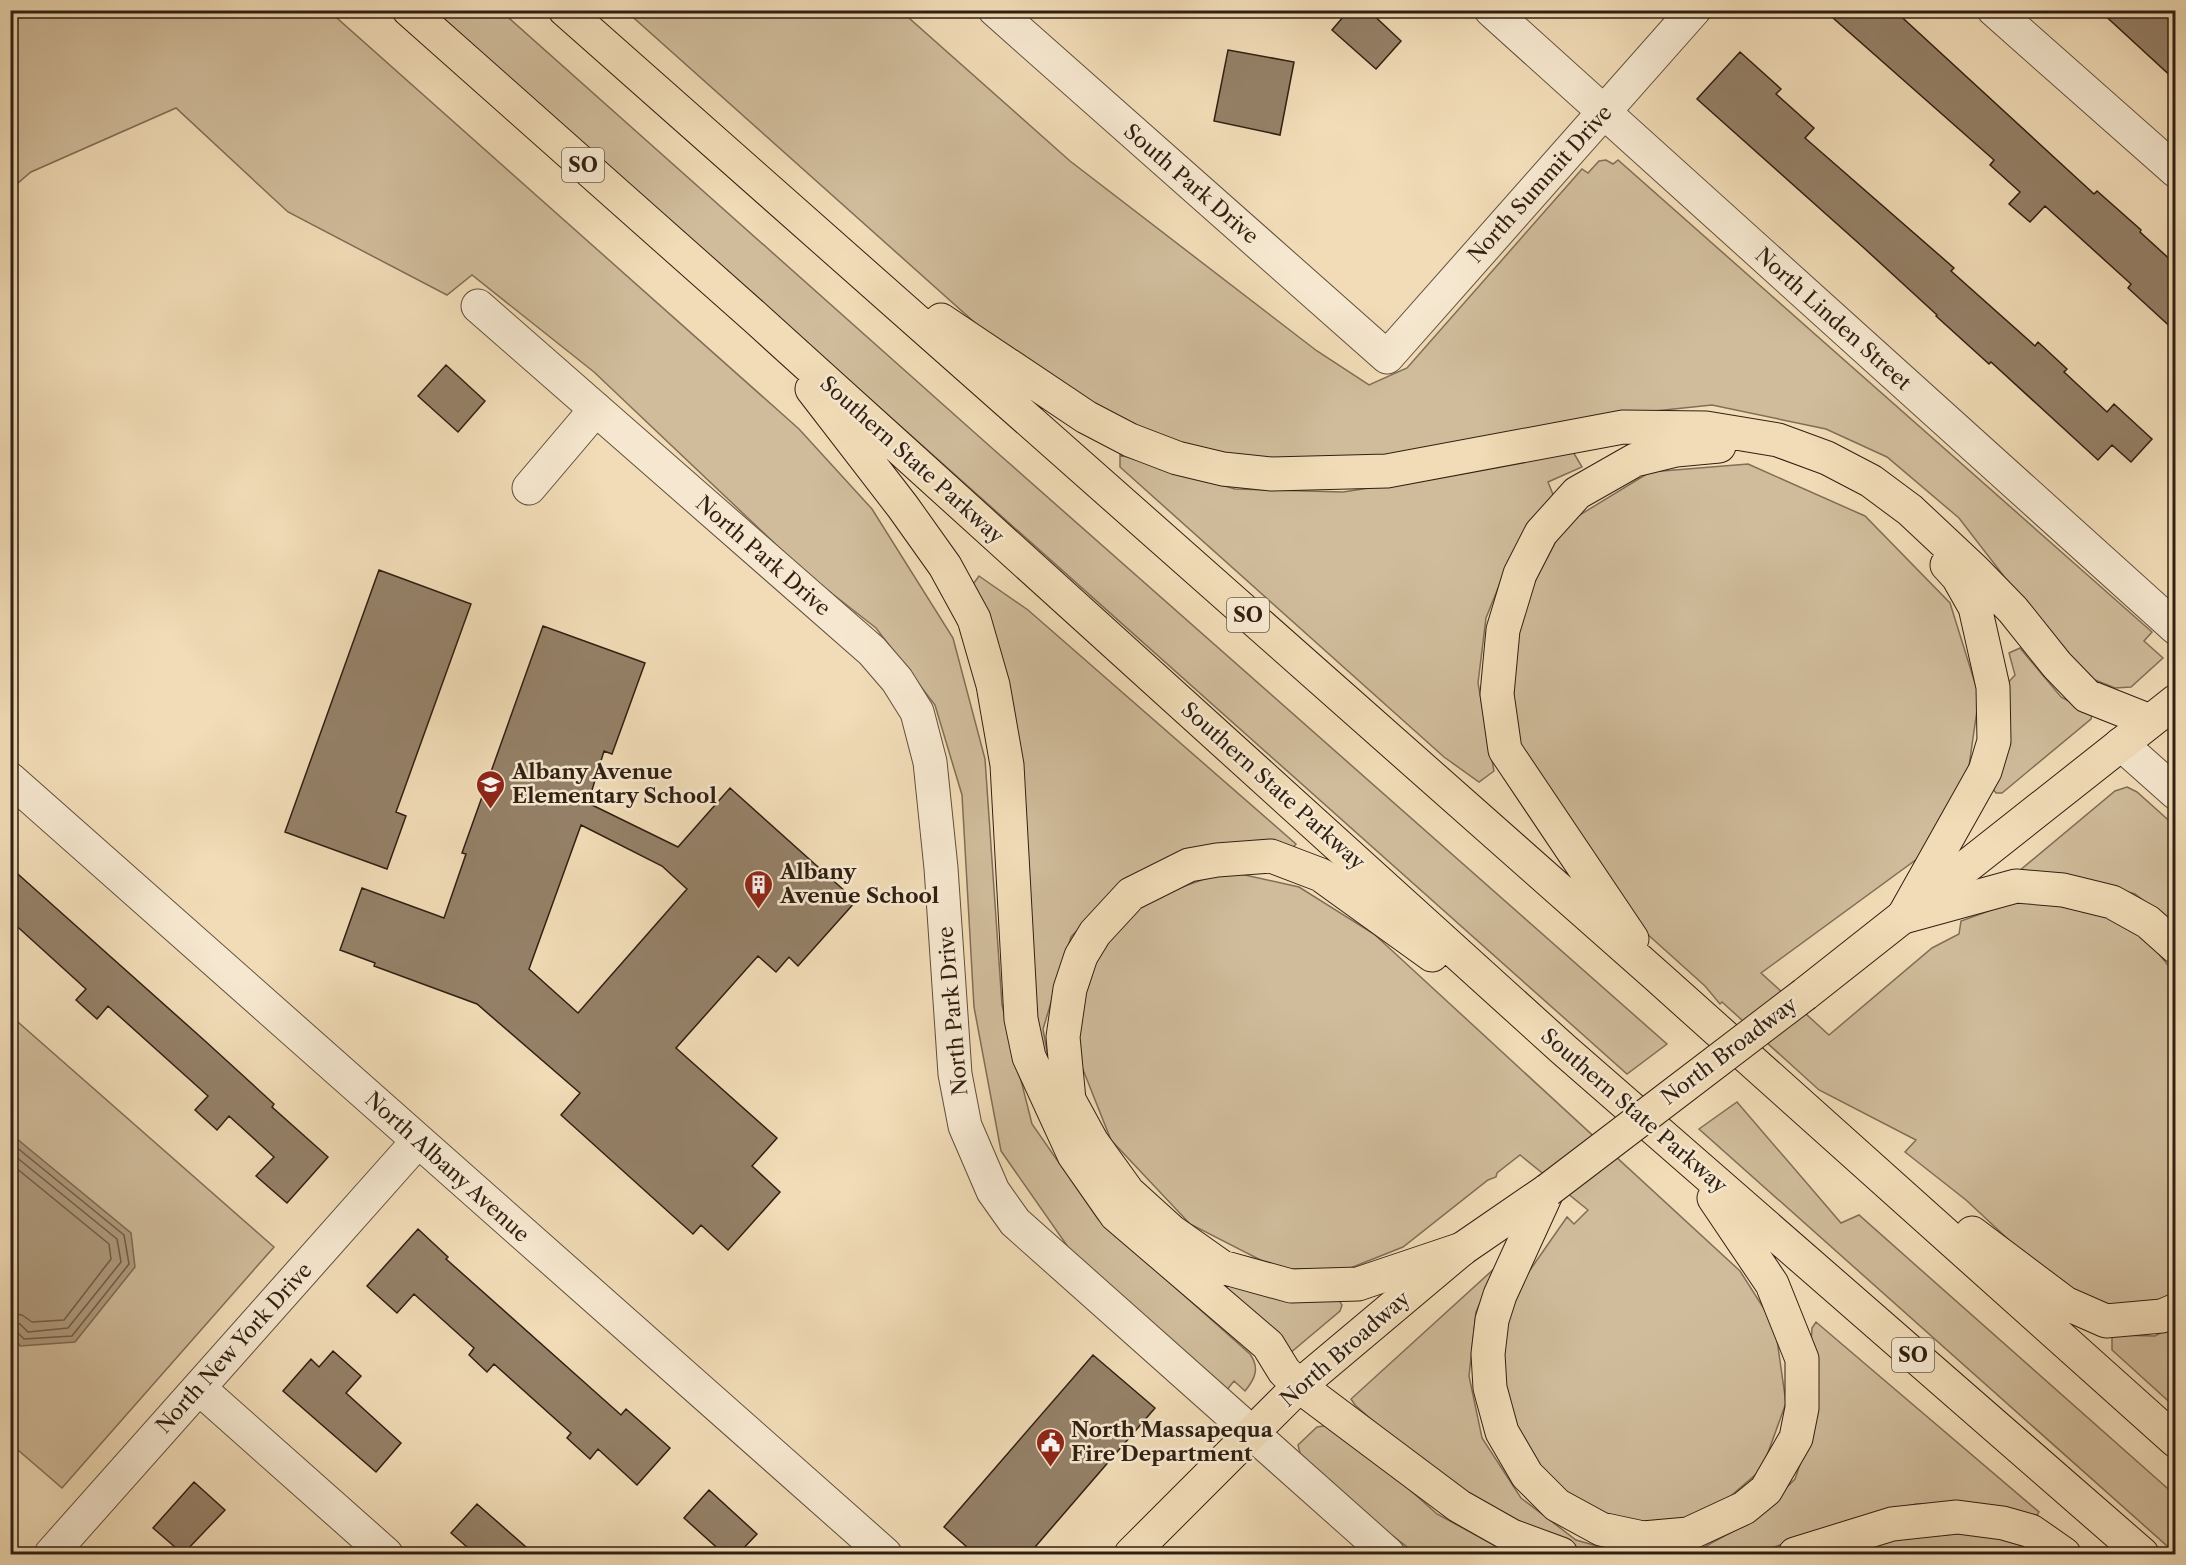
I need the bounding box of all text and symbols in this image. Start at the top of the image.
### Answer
street label: North Summit Drive [1462,100,1617,268]
street label: South Park Drive [1119,118,1264,249]
road number: SO [562,148,604,182]
street label: North Linden Street [1750,242,1917,395]
street label: Southern State Parkway [815,371,1009,549]
street label: North Park Drive [691,490,836,621]
road number: SO [1227,598,1269,632]
street label: Southern State Parkway [1176,697,1370,875]
place label: Albany Avenue Elementary School [511,759,717,808]
school or university icon: Albany Avenue Elementary School [475,768,507,810]
place label: Albany Avenue School [779,859,939,908]
building icon: Albany Avenue School [743,868,775,910]
street label: North Park Drive [933,925,972,1097]
street label: North Broadway [1656,991,1802,1110]
street label: Southern State Parkway [1536,1023,1733,1198]
street label: North Albany Avenue [360,1086,535,1247]
street label: North New York Drive [151,1257,317,1438]
street label: North Broadway [1275,1285,1415,1412]
road number: SO [1892,1338,1934,1372]
place label: North Massapequa Fire Department [1071,1417,1274,1466]
public building icon: North Massapequa Fire Department [1034,1426,1066,1468]

